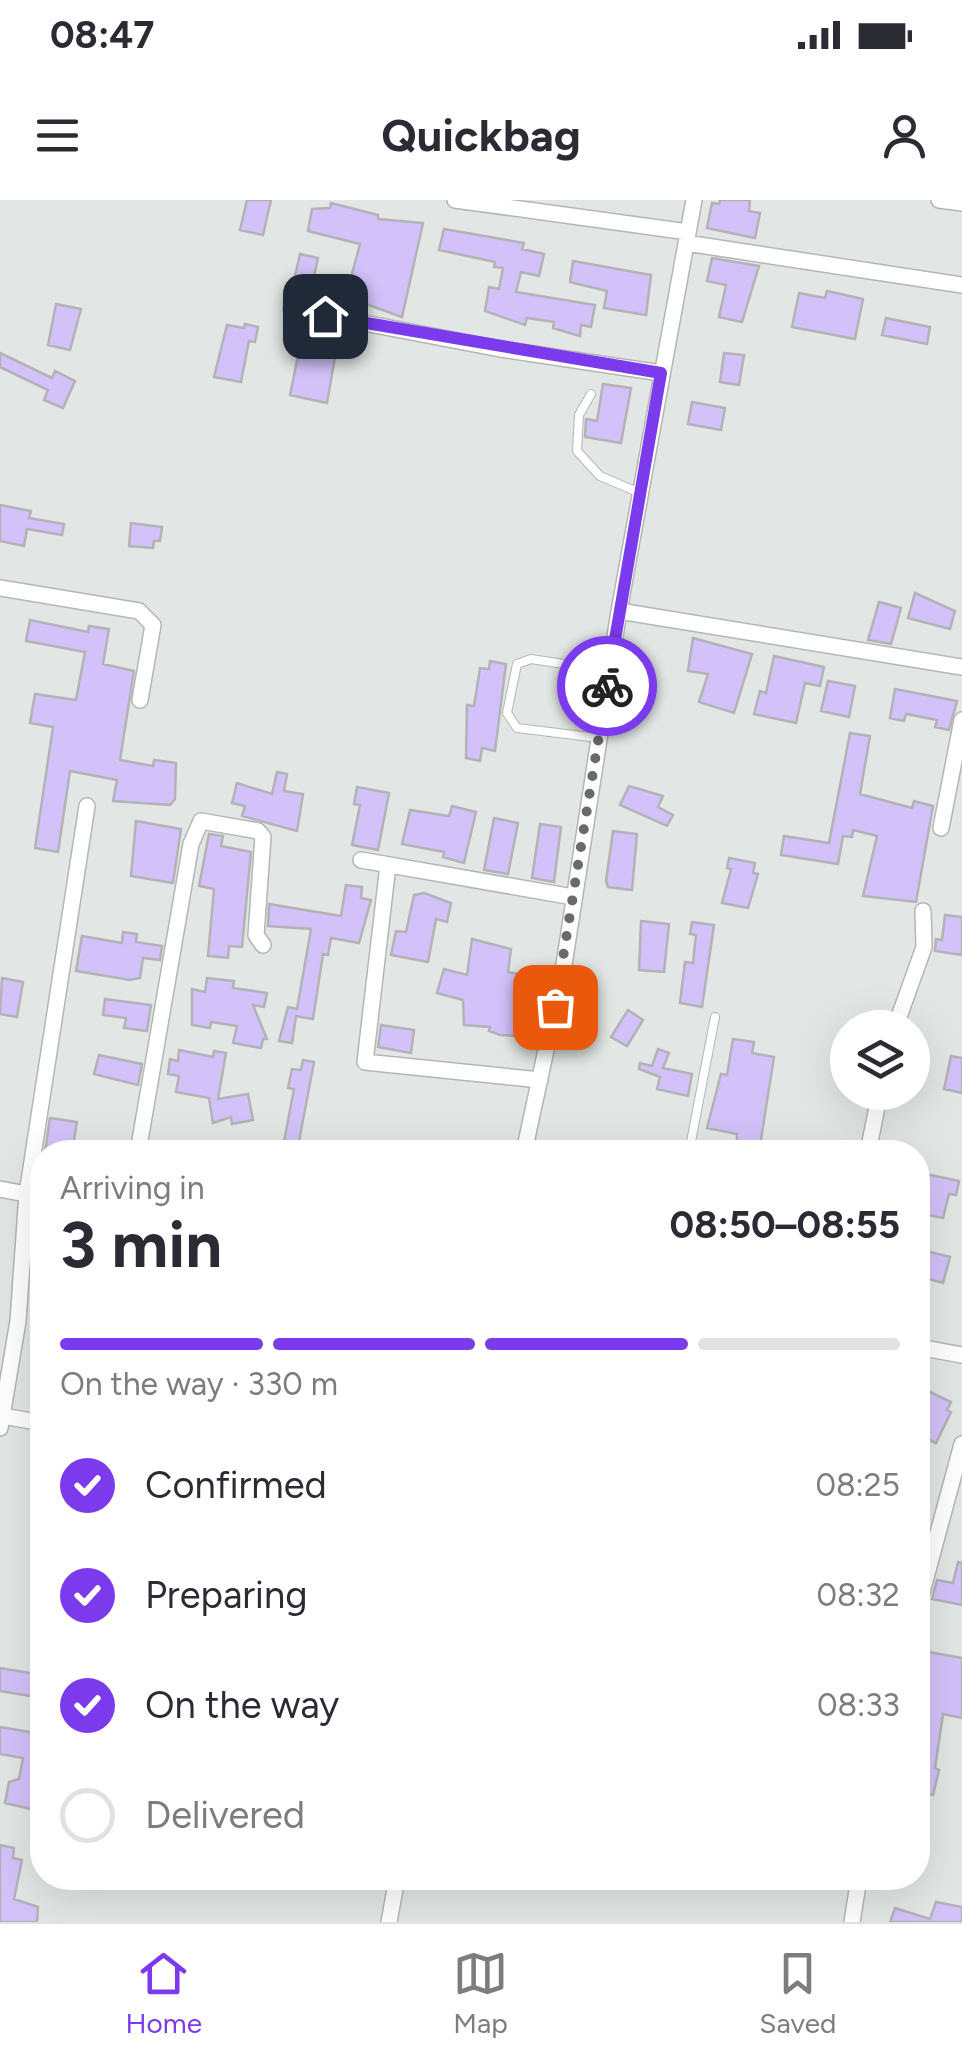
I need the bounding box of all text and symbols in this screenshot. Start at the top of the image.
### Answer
text: 08:47 [50,12,155,58]
icon: menu [30,108,85,163]
text: Quickbag [381,108,581,162]
icon: person [877,108,932,163]
pin [283,274,368,359]
icon: home [298,289,353,344]
courier [557,636,657,736]
icon: bike [580,659,635,714]
pin [513,965,598,1050]
icon: bag [528,980,583,1035]
map controls [830,1010,930,1110]
button: layers [830,1010,930,1110]
text: Arriving in [60,1169,205,1207]
text: 08:50–08:55 [670,1202,900,1248]
text: 3 min [60,1205,222,1283]
text: On the way · 330 m [60,1365,338,1403]
icon: check [60,1458,115,1513]
text: Confirmed [145,1462,327,1508]
text: 08:25 [815,1466,900,1504]
icon: check [60,1568,115,1623]
text: Preparing [145,1572,307,1618]
text: 08:32 [816,1576,900,1614]
icon: check [60,1678,115,1733]
text: On the way [145,1682,339,1728]
text: 08:33 [817,1686,900,1724]
text: Delivered [145,1792,305,1838]
tab: Home [126,1946,202,2040]
tab: Map [453,1946,508,2040]
tab: Saved [759,1946,836,2040]

